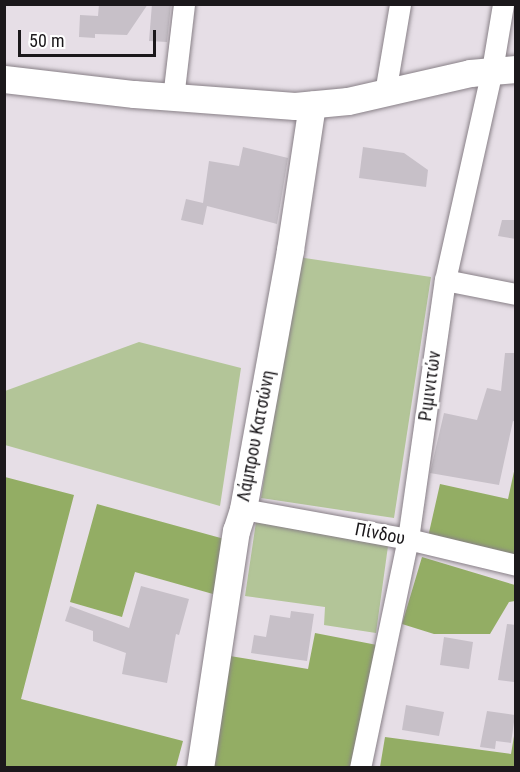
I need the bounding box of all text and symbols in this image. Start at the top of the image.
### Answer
scale bar [21,18,159,56]
text: 50 m [29,30,64,51]
street label: Ριμινιτών [414,349,446,423]
street label: Λάμπρου Κατσώνη [233,368,279,504]
street label: Πίνδου [353,519,407,549]

